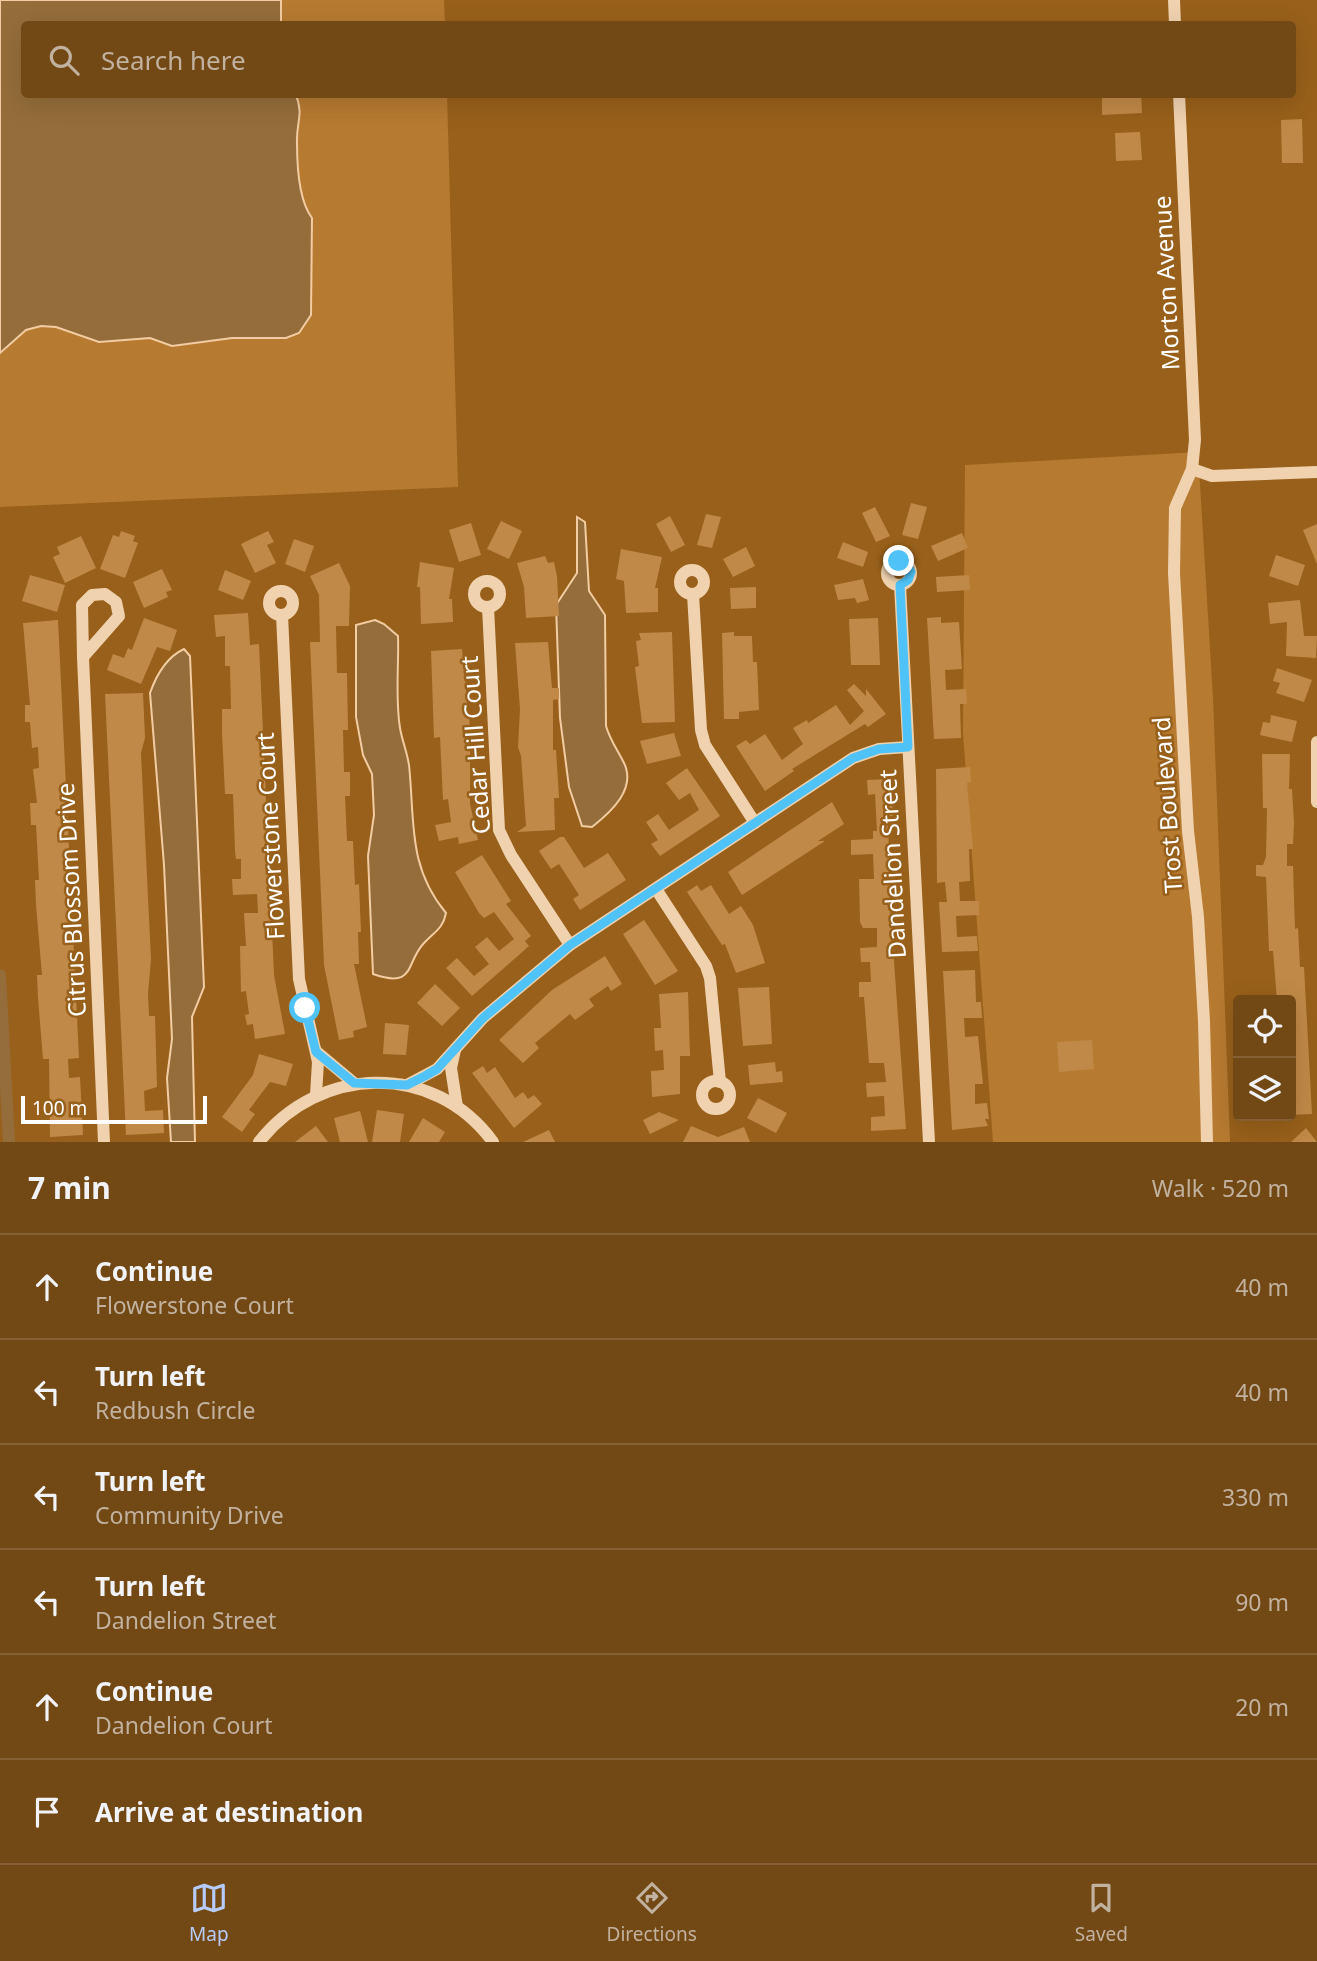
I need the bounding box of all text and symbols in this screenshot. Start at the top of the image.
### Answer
search box [21,21,1296,98]
icon: search [45,41,83,79]
text: Search here [101,42,246,78]
street label: Morton Avenue [1144,195,1187,371]
route end [883,545,914,576]
street label: Cedar Hill Court [452,654,497,835]
street label: Trost Boulevard [1144,716,1189,894]
street label: Flowerstone Court [248,731,291,940]
street label: Dandelion Street [870,768,913,959]
street label: Citrus Blossom Drive [48,782,93,1018]
route start [289,992,320,1023]
map controls [1233,995,1296,1121]
button: locate [1233,995,1296,1058]
button: layers [1233,1058,1296,1121]
scale bar [21,1093,206,1125]
text: 100 m [32,1095,87,1121]
text: 7 min [28,1167,111,1208]
text: Walk · 520 m [1152,1172,1289,1204]
text: Continue [95,1253,213,1289]
icon: ahead [28,1268,66,1306]
text: 40 m [1235,1271,1289,1303]
text: Flowerstone Court [95,1289,294,1321]
text: Turn left [95,1358,206,1394]
icon: left [28,1373,66,1411]
text: 40 m [1235,1376,1289,1408]
text: Redbush Circle [95,1394,255,1426]
text: Turn left [95,1463,206,1499]
icon: left [28,1478,66,1516]
text: 330 m [1222,1481,1289,1513]
text: Community Drive [95,1499,284,1531]
text: Turn left [95,1568,206,1604]
icon: left [28,1583,66,1621]
text: 90 m [1235,1586,1289,1618]
text: Dandelion Street [95,1604,276,1636]
text: Continue [95,1673,213,1709]
icon: ahead [28,1688,66,1726]
text: 20 m [1235,1691,1289,1723]
text: Dandelion Court [95,1709,272,1741]
icon: arrive [28,1793,66,1831]
text: Arrive at destination [95,1794,364,1830]
tab: Map [189,1879,229,1947]
tab: Directions [607,1879,697,1947]
tab: Saved [1075,1879,1128,1947]

